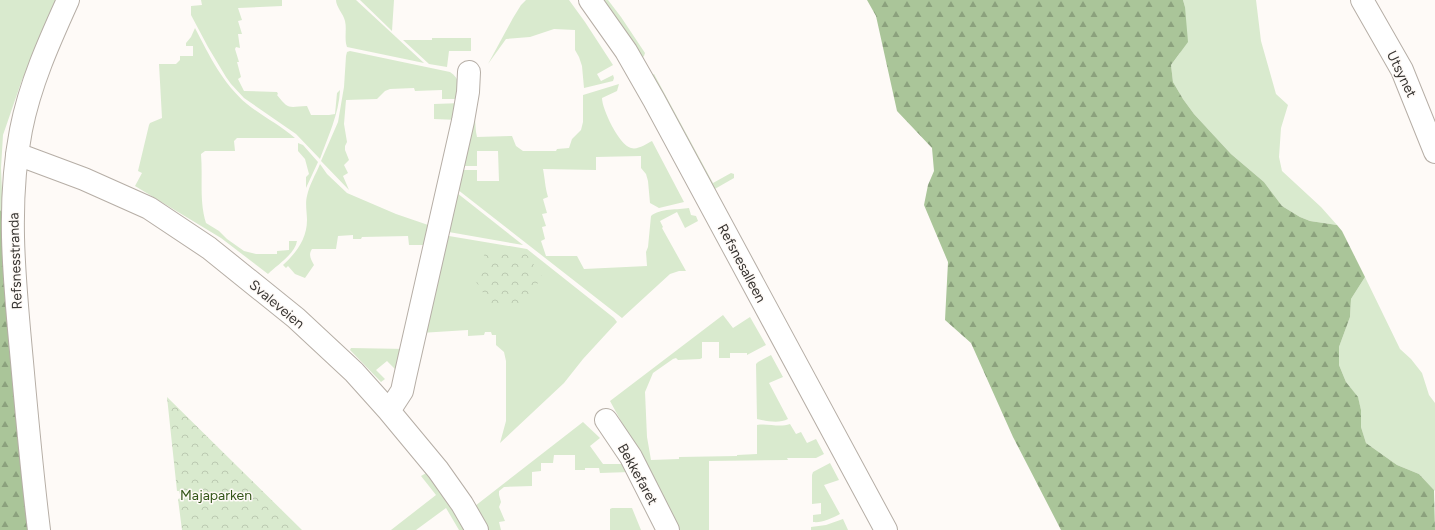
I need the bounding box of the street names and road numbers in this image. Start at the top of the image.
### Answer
street label: Utsynet [1383,48,1420,100]
street label: Refsnesstranda [5,212,26,310]
street label: Refsnesalleen [714,221,769,306]
street label: Svaleveien [246,276,308,333]
street label: Bekkefaret [614,441,661,508]

